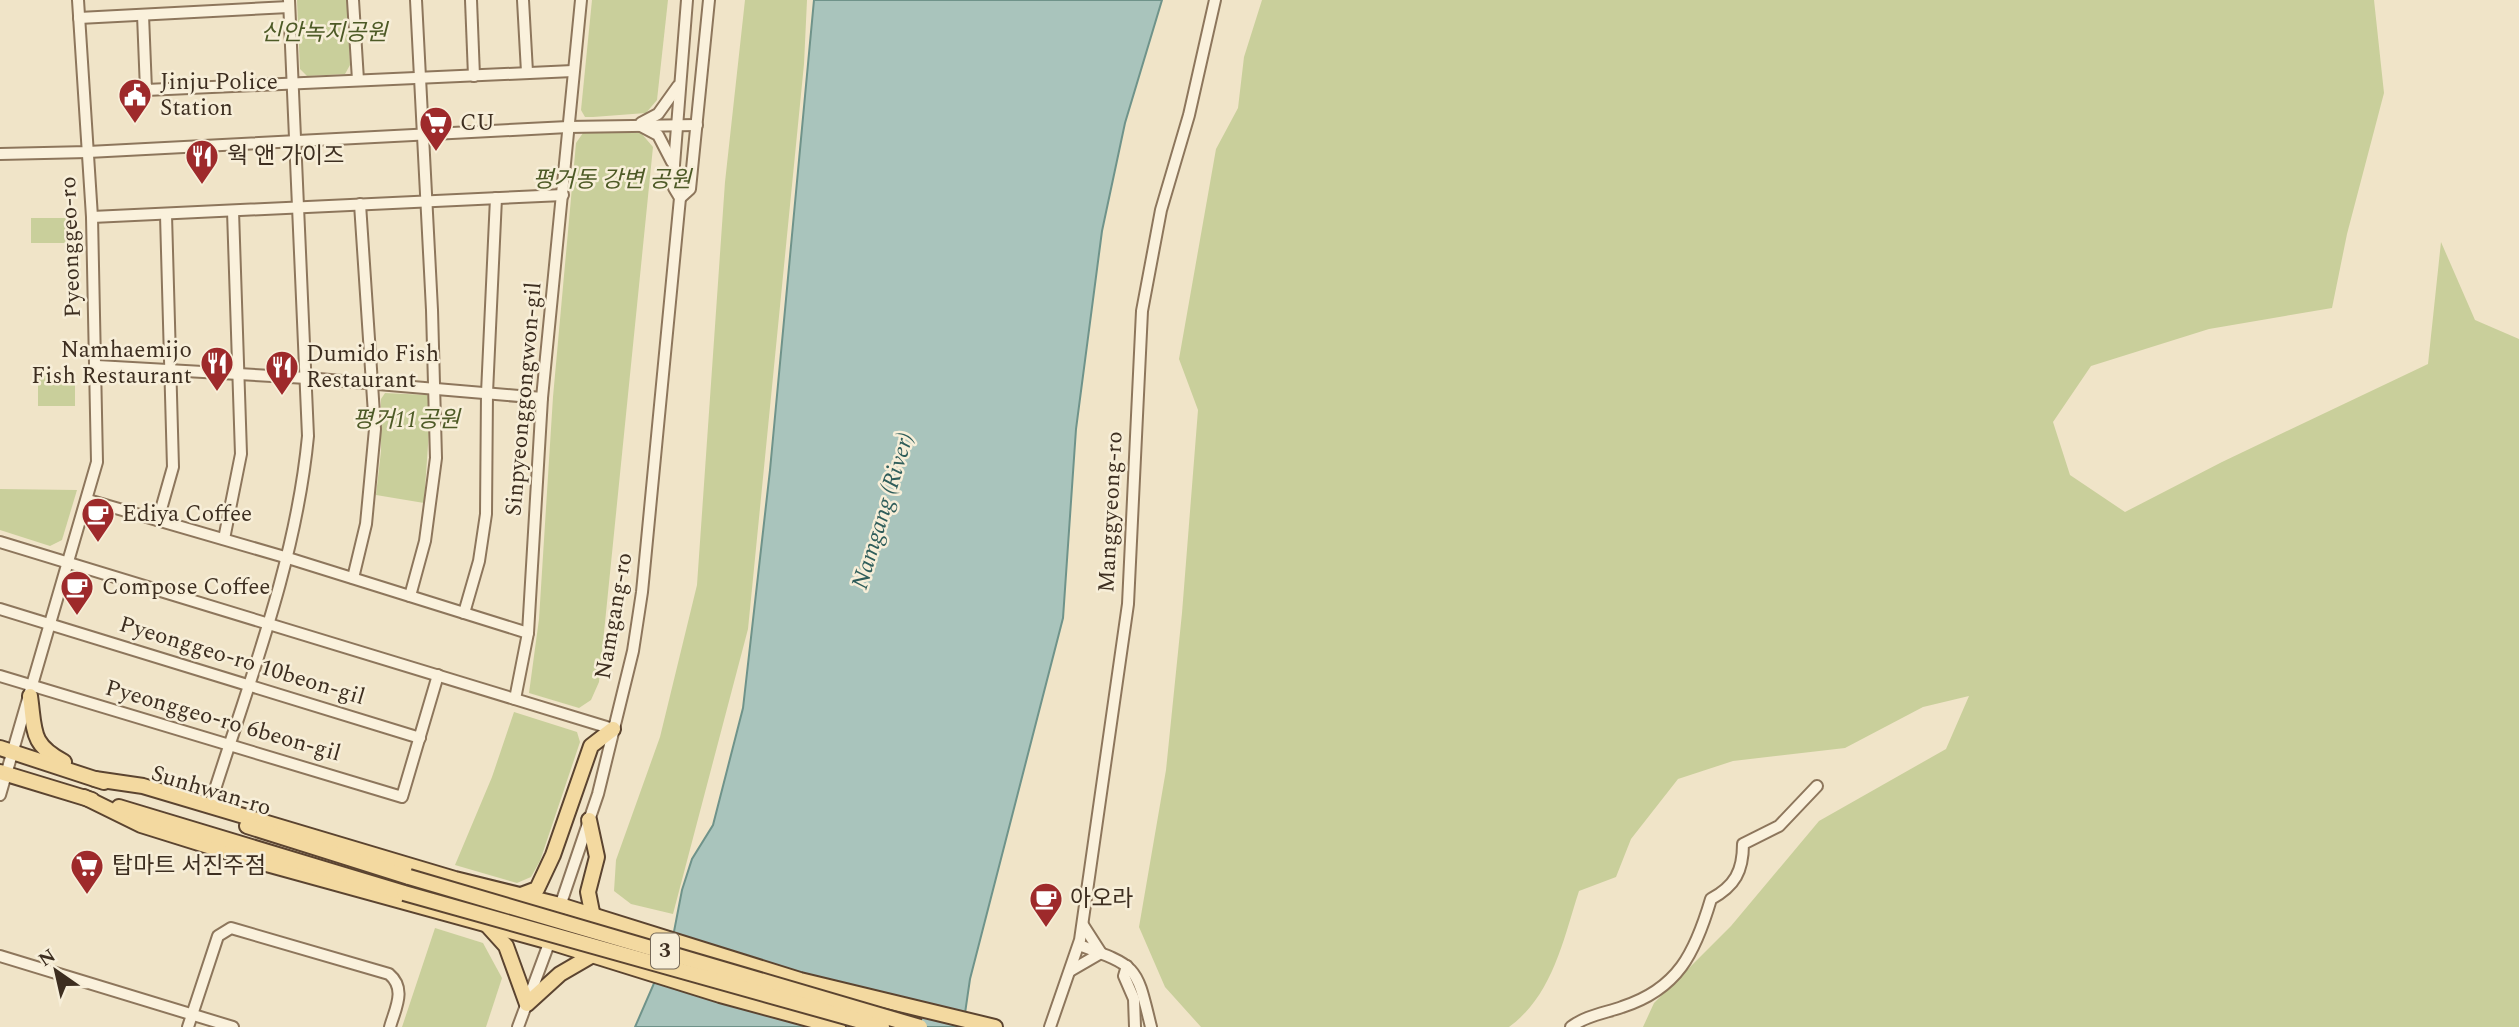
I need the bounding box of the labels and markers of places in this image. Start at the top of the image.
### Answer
place label: Jinju Police Station [160,65,278,126]
public building icon: Jinju Police Station [116,76,154,125]
supermarket icon: CU [417,104,455,153]
place label: CU [460,106,495,141]
restaurant icon: 웍 앤 가이즈 [183,137,221,186]
place label: 웍 앤 가이즈 [227,139,344,174]
place label: Namhaemijo Fish Restaurant [31,333,192,394]
place label: Dumido Fish Restaurant [306,337,439,398]
restaurant icon: Namhaemijo Fish Restaurant [198,344,236,393]
restaurant icon: Dumido Fish Restaurant [263,348,301,397]
cafe icon: Ediya Coffee [79,495,117,544]
place label: Ediya Coffee [122,497,252,532]
cafe icon: Compose Coffee [58,568,96,617]
place label: Compose Coffee [102,570,270,605]
supermarket icon: 탑마트 서진주점 [68,847,106,896]
place label: 탑마트 서진주점 [112,849,266,884]
cafe icon: 아오라 [1027,880,1065,929]
place label: 아오라 [1070,882,1133,917]

